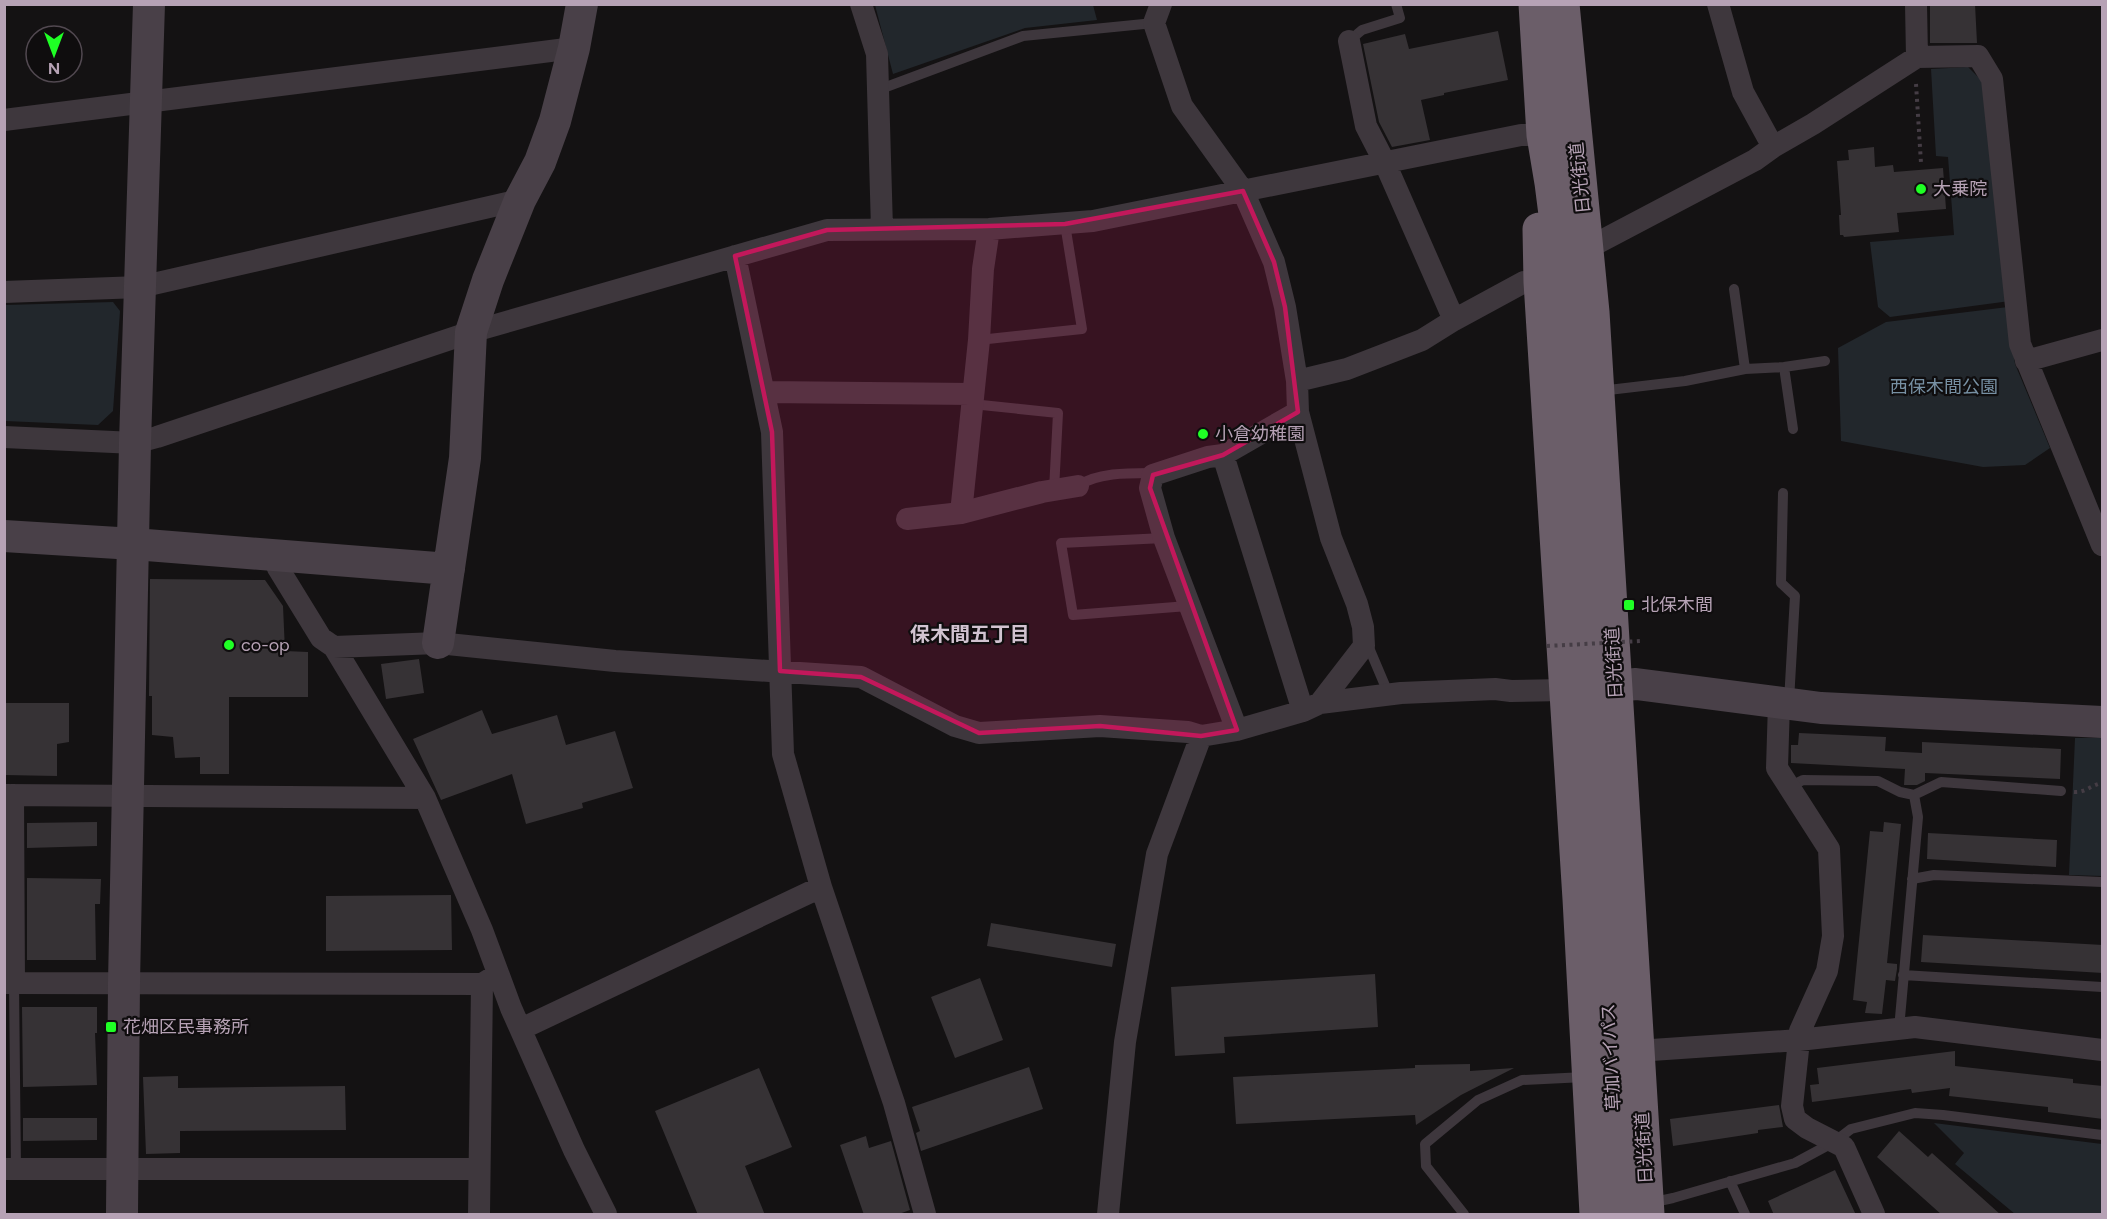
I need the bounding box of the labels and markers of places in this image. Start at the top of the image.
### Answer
place label: 大乗院 [1933,178,1987,200]
marker: 大乗院 [1914,182,1928,196]
place label: 小倉幼稚園 [1215,423,1305,445]
marker: 小倉幼稚園 [1196,427,1210,441]
place label: 北保木間 [1641,594,1713,616]
marker: 北保木間 [1622,598,1636,612]
place label: co-op [241,634,290,656]
marker: co-op [222,638,236,652]
place label: 花畑区民事務所 [123,1016,249,1038]
marker: 花畑区民事務所 [104,1020,118,1034]

